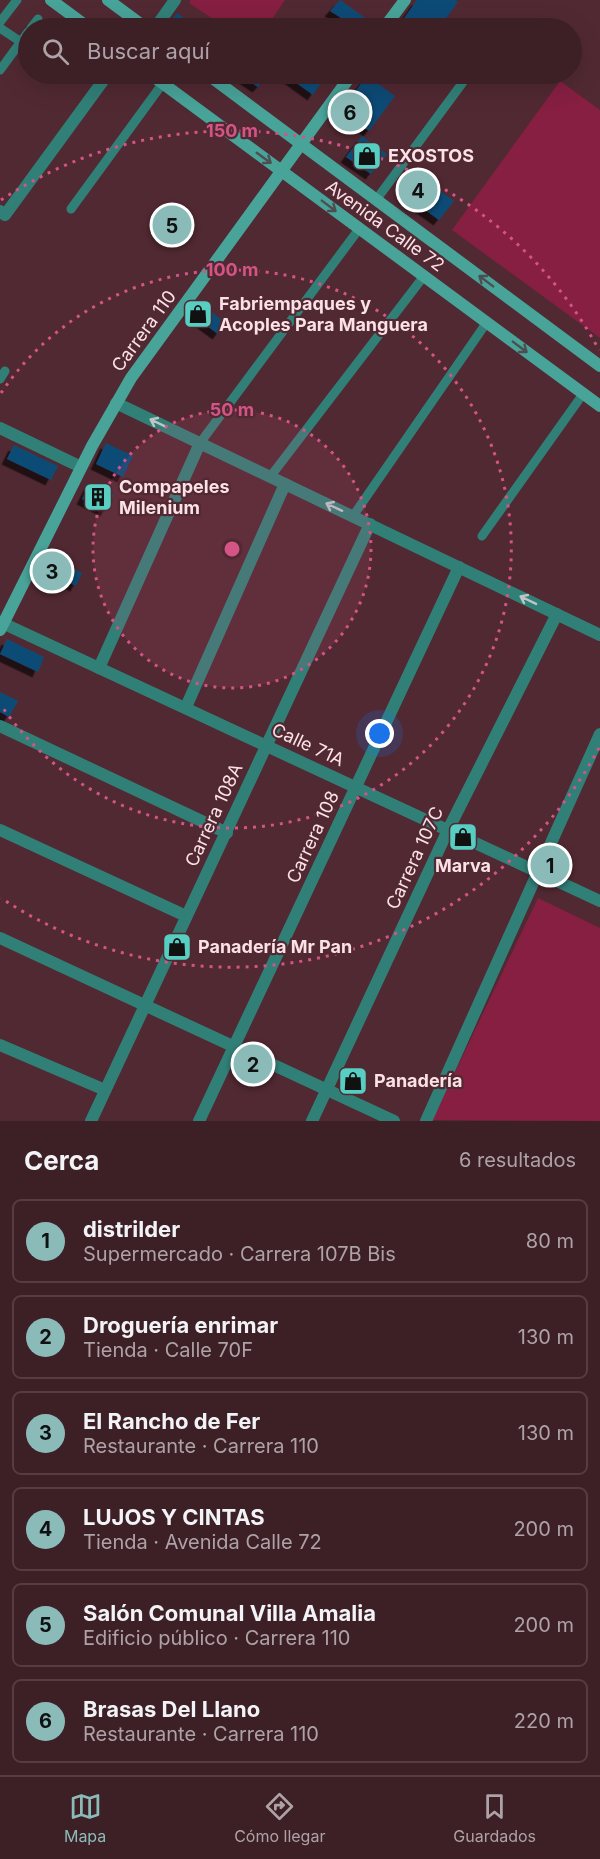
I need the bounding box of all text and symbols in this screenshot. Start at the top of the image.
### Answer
search box [18,18,582,84]
icon: search [39,35,72,68]
text: Buscar aquí [87,38,210,64]
pin: 6 [330,90,370,134]
text: 150 m [206,120,258,141]
shop icon: EXOSTOS [351,140,383,172]
place label: EXOSTOS [388,145,474,166]
one-way arrow [256,152,272,165]
pin: 4 [398,168,438,213]
street label: Avenida Calle 72 [322,176,449,276]
one-way arrow [321,200,337,213]
pin: 5 [152,202,192,248]
text: 100 m [206,259,258,280]
one-way arrow [478,275,494,287]
street label: Carrera 110 [107,286,180,375]
place label: Fabriempaques y Acoples Para Manguera [219,293,428,335]
shop icon: Fabriempaques y Acoples Para Manguera [182,298,214,330]
one-way arrow [511,341,527,353]
text: 50 m [210,399,254,420]
one-way arrow [149,416,167,428]
place label: Compapeles Milenium [119,476,230,518]
building icon: Compapeles Milenium [82,481,114,513]
one-way arrow [325,501,343,513]
centre of rings [222,539,242,559]
pin: 3 [32,548,72,594]
one-way arrow [520,594,538,606]
street label: Calle 71A [269,719,348,770]
your location [365,719,394,748]
street label: Carrera 108A [180,760,247,870]
street label: Carrera 108 [282,787,343,886]
street label: Carrera 107C [382,803,447,912]
shop icon: Marva [447,821,479,853]
pin: 1 [530,842,570,888]
place label: Marva [435,855,491,876]
shop icon: Panadería Mr Pan [161,931,193,963]
place label: Panadería Mr Pan [198,936,352,957]
pin: 2 [234,1042,272,1086]
shop icon: Panadería [337,1065,369,1097]
place label: Panadería [374,1070,462,1091]
text: Cerca [24,1145,99,1176]
text: 6 resultados [459,1148,576,1172]
text: distrilder [83,1216,180,1242]
text: 1 [41,1229,50,1253]
text: 80 m [526,1229,574,1253]
text: Supermercado · Carrera 107B Bis [83,1242,396,1266]
text: Droguería enrimar [83,1312,278,1338]
text: 2 [39,1325,52,1349]
text: 130 m [518,1325,574,1349]
text: Tienda · Calle 70F [83,1338,253,1362]
text: El Rancho de Fer [83,1408,260,1434]
text: 3 [39,1421,52,1445]
text: 130 m [518,1421,574,1445]
text: Restaurante · Carrera 110 [83,1434,319,1458]
text: LUJOS Y CINTAS [83,1504,265,1530]
text: 4 [39,1517,52,1541]
text: 200 m [513,1517,574,1541]
text: Tienda · Avenida Calle 72 [83,1530,322,1554]
text: Salón Comunal Villa Amalia [83,1600,376,1626]
text: 5 [39,1613,52,1637]
text: 200 m [513,1613,574,1637]
text: Edificio público · Carrera 110 [83,1626,351,1650]
text: Brasas Del Llano [83,1696,260,1722]
text: 6 [39,1709,52,1733]
text: 220 m [514,1709,574,1733]
text: Restaurante · Carrera 110 [83,1722,319,1746]
tab: Mapa [64,1790,106,1846]
tab: Cómo llegar [234,1790,325,1846]
tab: Guardados [453,1790,536,1846]

